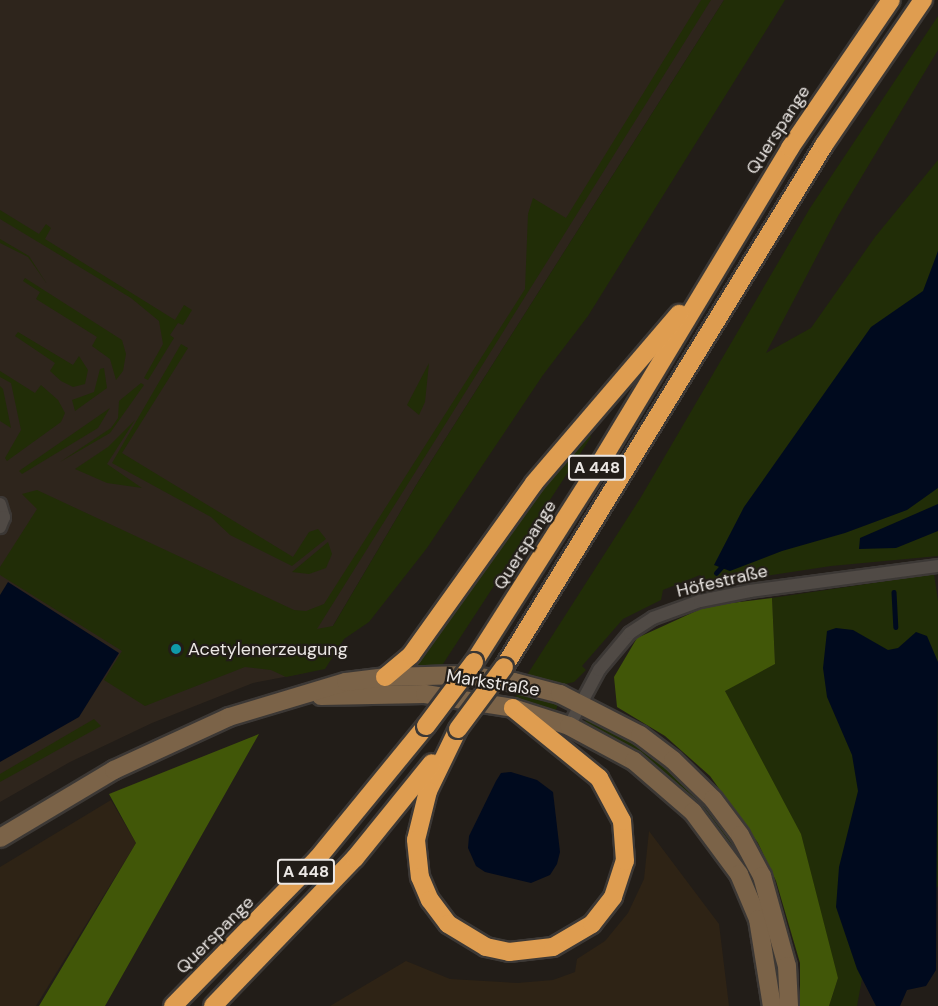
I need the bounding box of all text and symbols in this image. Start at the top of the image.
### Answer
street label: Querspange [741,82,815,178]
road number: A 448 [567,455,627,481]
street label: Querspange [489,496,561,594]
street label: Höfestraße [674,560,770,602]
place label: Acetylenerzeugung [188,638,348,660]
marker: Acetylenerzeugung [169,642,183,656]
street label: Markstraße [445,665,541,701]
road number: A 448 [276,859,336,885]
street label: Querspange [171,891,259,979]

